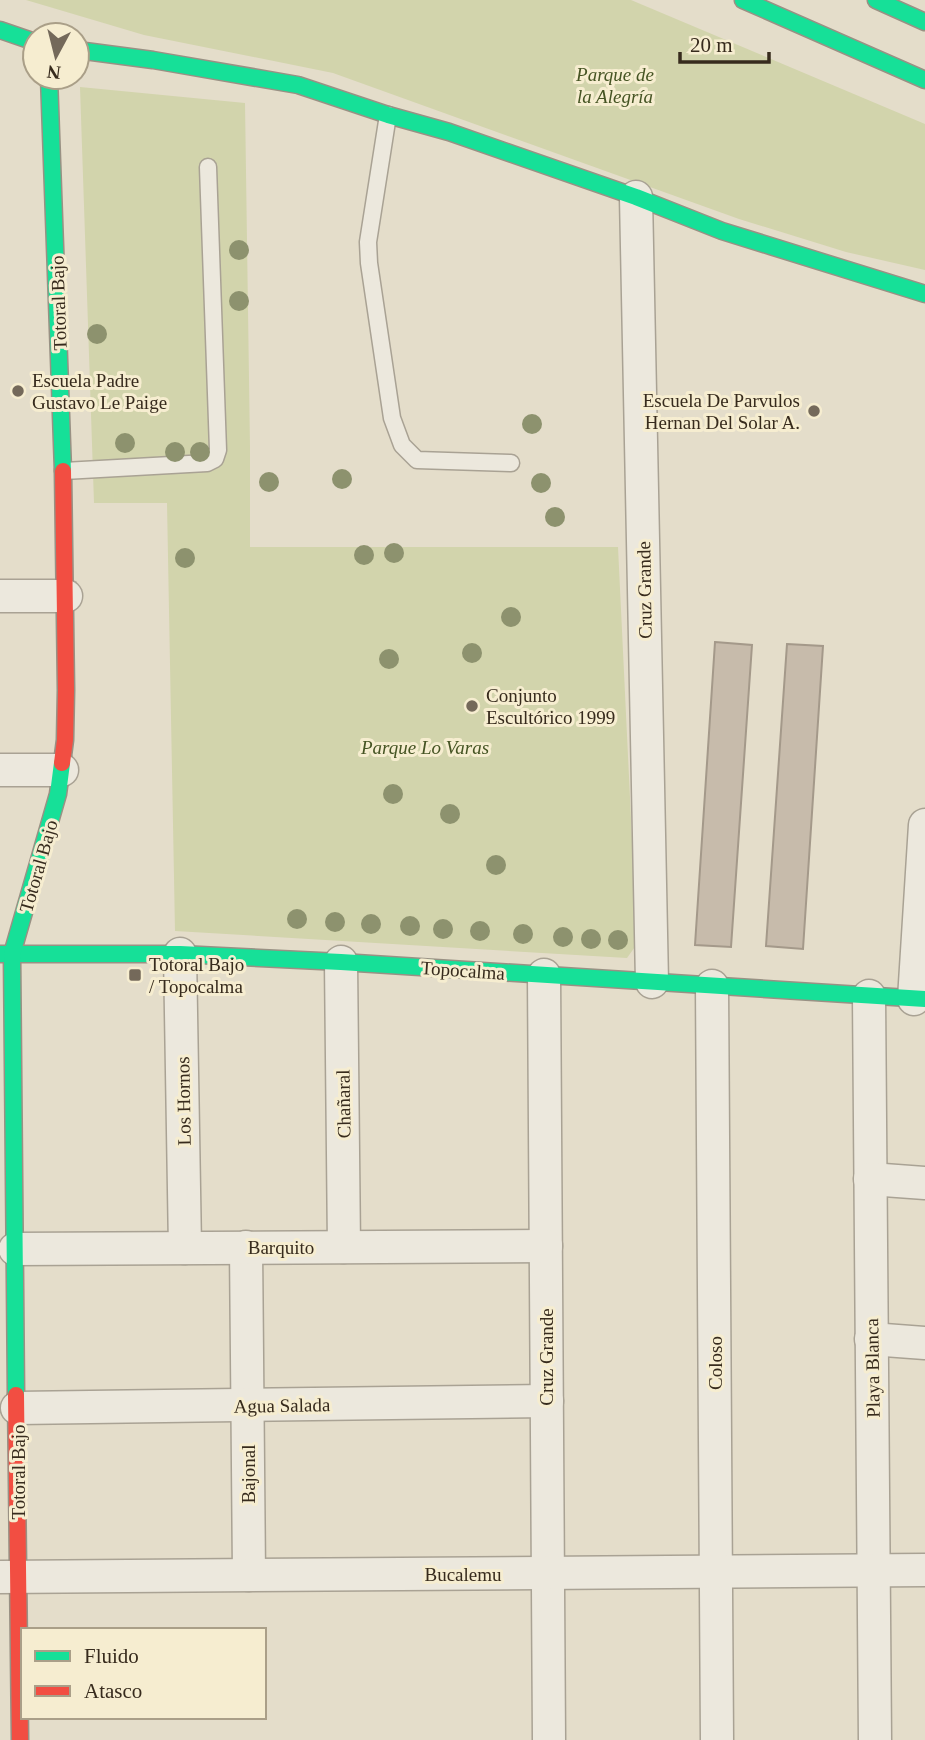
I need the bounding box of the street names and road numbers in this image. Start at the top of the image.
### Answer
street label: Totoral Bajo [46,255,71,351]
street label: Cruz Grande [633,541,656,639]
street label: Totoral Bajo [15,817,62,915]
street label: Topocalma [420,957,506,984]
street label: Los Hornos [172,1056,195,1146]
street label: Chañaral [332,1070,355,1138]
street label: Barquito [248,1237,314,1258]
street label: Cruz Grande [536,1308,557,1406]
street label: Playa Blanca [861,1317,884,1418]
street label: Coloso [705,1336,726,1390]
street label: Agua Salada [234,1394,331,1417]
street label: Totoral Bajo [8,1424,29,1520]
street label: Bajonal [238,1444,259,1504]
street label: Bucalemu [424,1564,502,1585]

